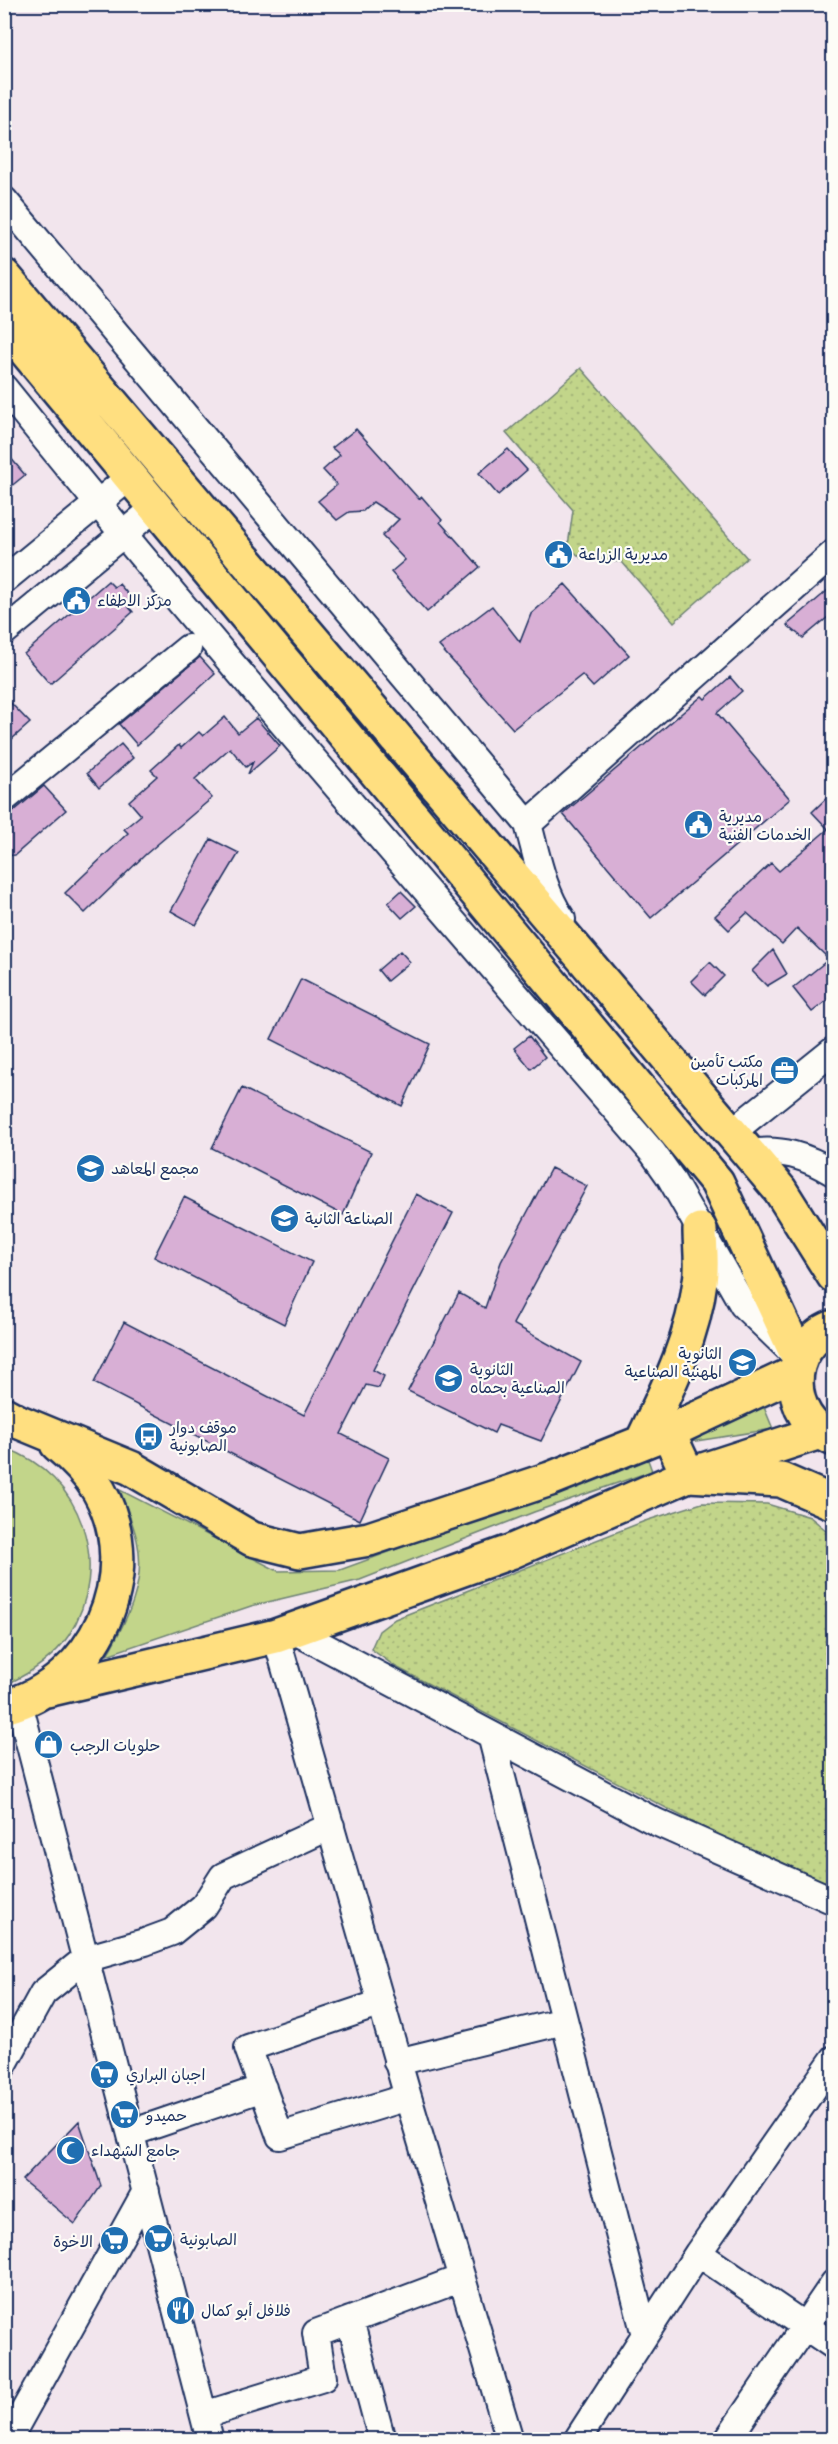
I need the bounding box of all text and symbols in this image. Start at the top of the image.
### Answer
public building icon: مديرية الزراعة [542,538,574,570]
place label: مديرية الزراعة [579,544,668,564]
public building icon: مركز الاطفاء [60,584,92,616]
place label: مركز الاطفاء [97,590,172,610]
place label: مديرية الخدمات الفنية [719,806,811,844]
public building icon: مديرية الخدمات الفنية [682,809,714,841]
place label: مكتب تأمين المركبات [690,1051,763,1089]
office icon: مكتب تأمين المركبات [768,1054,800,1086]
school or university icon: مجمع المعاهد [74,1152,106,1184]
place label: مجمع المعاهد [111,1158,199,1180]
school or university icon: الصناعة الثانية [268,1202,300,1234]
place label: الصناعة الثانية [305,1208,393,1228]
place label: الثانوية المهنية الصناعية [625,1343,722,1381]
school or university icon: الثانوية المهنية الصناعية [727,1346,759,1378]
place label: الثانوية الصناعية بحماه [470,1359,565,1397]
school or university icon: الثانوية الصناعية بحماه [433,1362,465,1394]
place label: موقف دوار الصابونية [168,1417,237,1456]
bus stop icon: موقف دوار الصابونية [133,1420,165,1452]
shop icon: حلويات الرجب [33,1729,65,1761]
place label: حلويات الرجب [70,1735,160,1756]
supermarket icon: اجبان البراري [89,2058,121,2090]
place label: اجبان البراري [126,2064,205,2086]
supermarket icon: حميدو [109,2099,141,2131]
place label: حميدو [145,2105,187,2125]
mosque icon: جامع الشهداء [54,2134,86,2166]
place label: جامع الشهداء [91,2140,180,2162]
supermarket icon: الصابونية [143,2223,175,2255]
supermarket icon: الاخوة [98,2225,130,2257]
place label: الصابونية [180,2229,237,2250]
place label: الاخوة [53,2231,93,2252]
restaurant icon: فلافل أبو كمال [164,2294,196,2326]
place label: فلافل أبو كمال [201,2300,291,2321]

